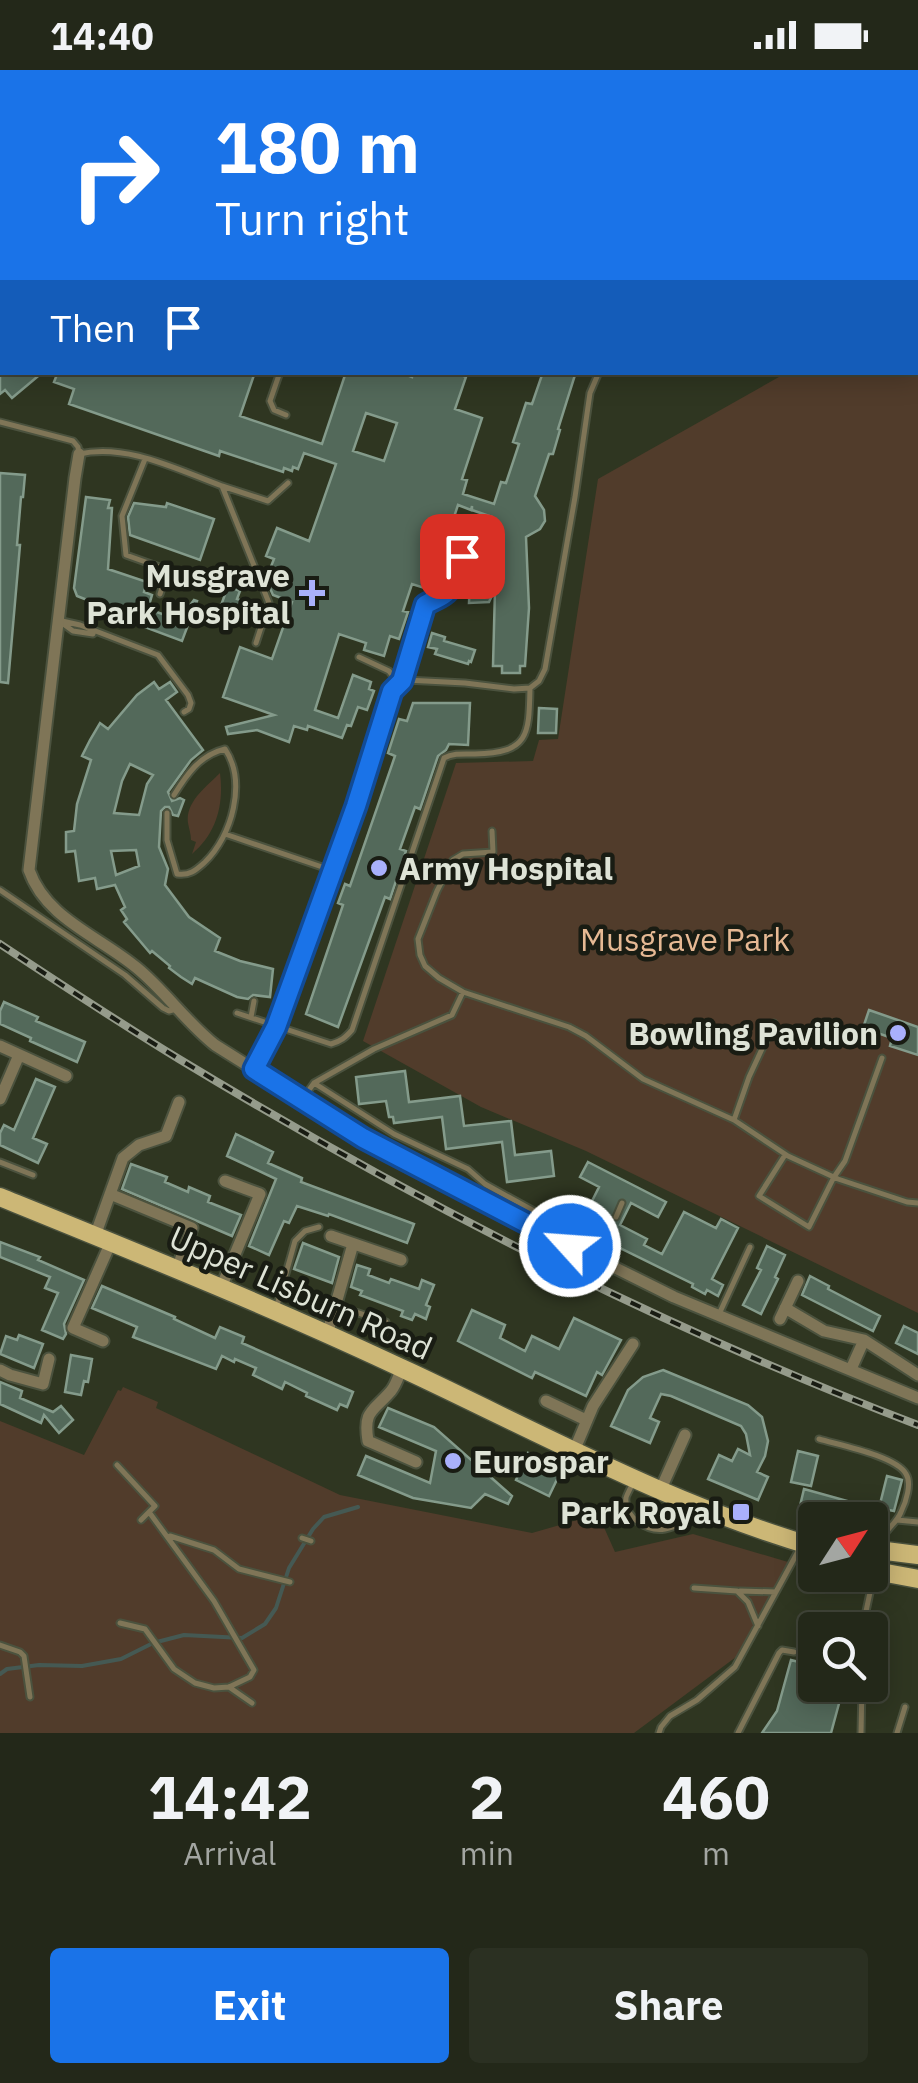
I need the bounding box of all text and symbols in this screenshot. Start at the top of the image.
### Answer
text: 14:40 [50,11,154,60]
text: 180 m [215,101,420,192]
icon: right [50,110,180,240]
text: Turn right [215,189,410,247]
icon: arrive [156,300,211,355]
text: Then [50,303,136,352]
pin [420,514,505,599]
icon: arrive [435,529,490,584]
place label: Musgrave Park Hospital [86,554,290,633]
marker: Musgrave Park Hospital [299,580,325,606]
place label: Army Hospital [399,847,613,889]
marker: Army Hospital [368,857,390,879]
park label: Musgrave Park [580,918,790,960]
place label: Bowling Pavilion [628,1012,878,1054]
marker: Bowling Pavilion [887,1022,909,1044]
position arrow [518,1194,622,1298]
street label: Upper Lisburn Road [163,1215,439,1369]
place label: Eurospar [473,1440,609,1482]
marker: Eurospar [442,1450,464,1472]
place label: Park Royal [560,1491,721,1533]
marker: Park Royal [730,1501,752,1523]
north arrow [798,1502,888,1592]
map controls [798,1502,888,1702]
button: search [798,1612,888,1702]
text: 14:42 [148,1757,312,1836]
text: 2 [469,1757,505,1836]
text: 460 [662,1757,770,1836]
text: Arrival [183,1832,277,1874]
text: min [460,1832,514,1874]
text: m [702,1832,730,1874]
button: Exit [50,1948,449,2063]
button: Share [469,1948,868,2063]

